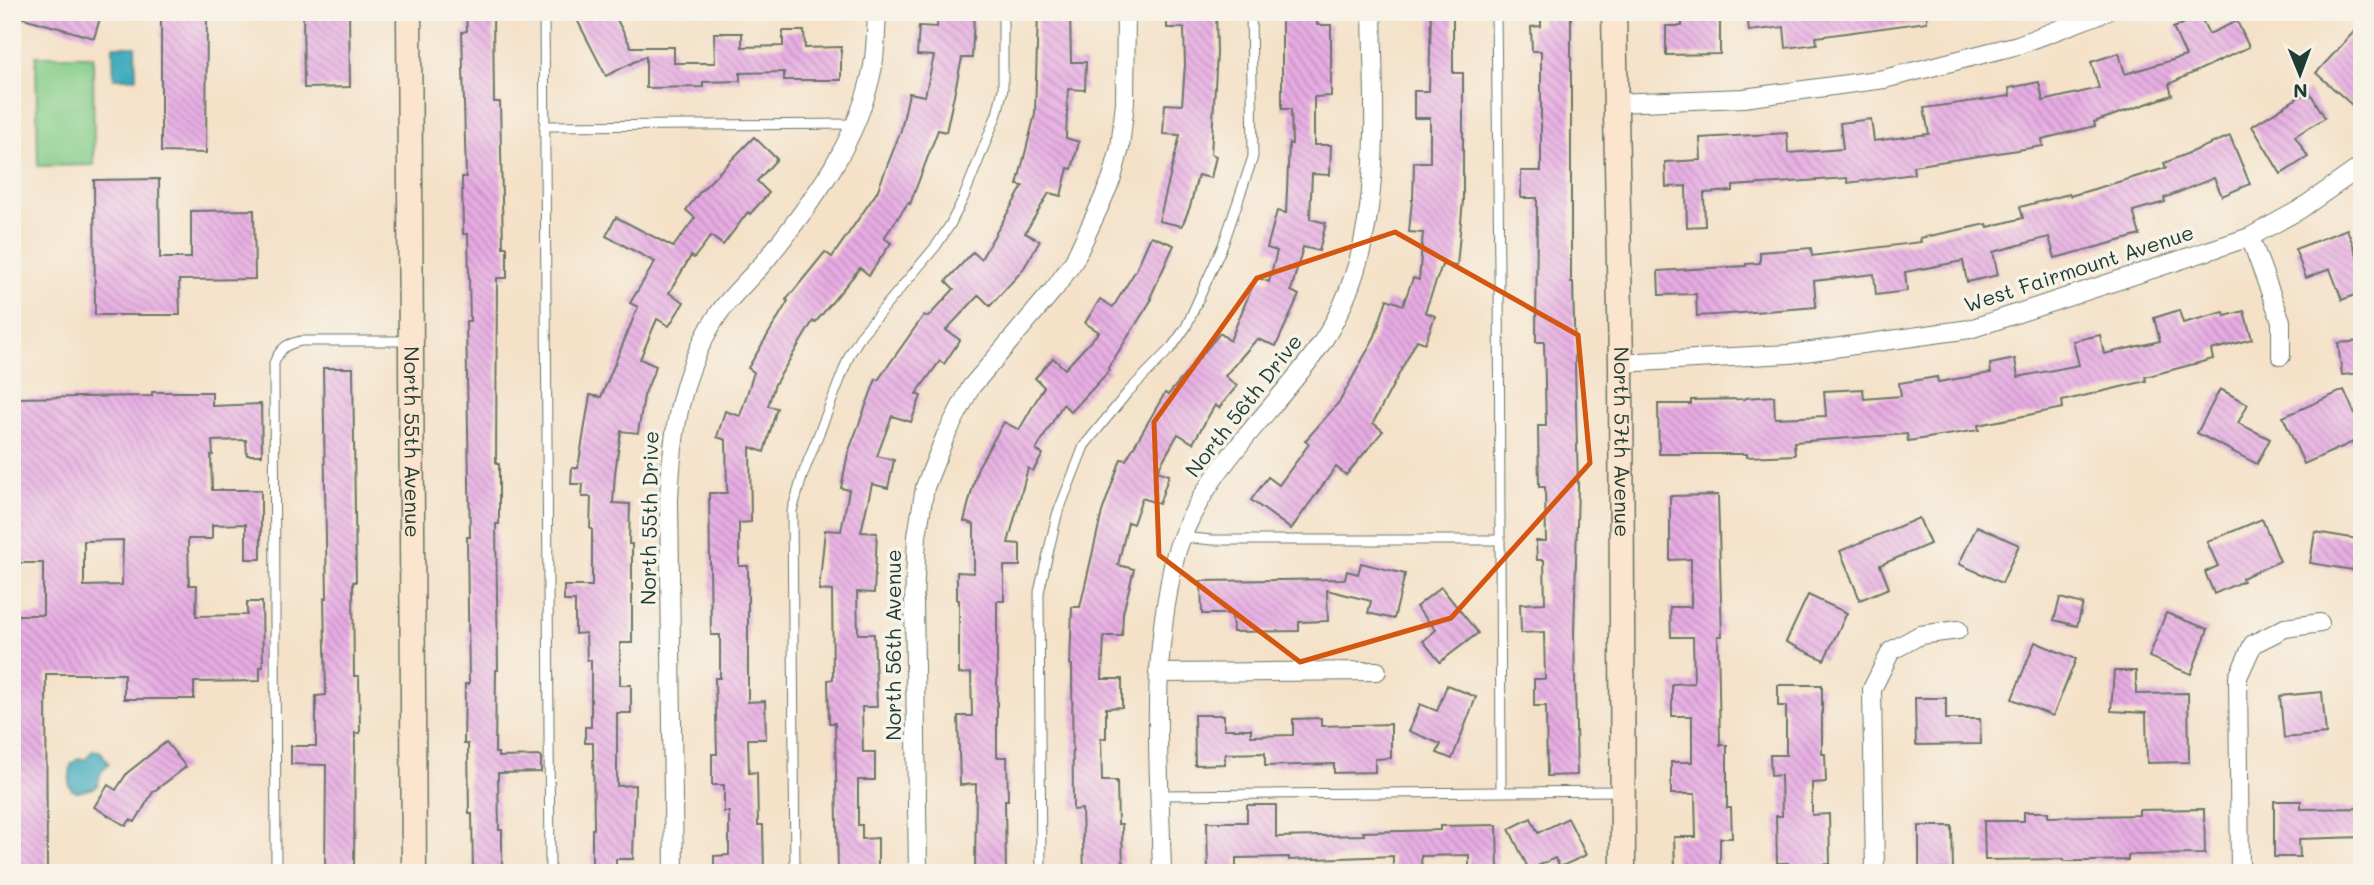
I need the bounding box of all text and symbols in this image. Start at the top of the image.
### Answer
north arrow [2266,38,2336,108]
text: N [2293,79,2308,104]
street label: West Fairmount Avenue [1960,218,2197,318]
street label: North 56th Drive [1178,328,1307,482]
street label: North 55th Avenue [399,346,427,538]
street label: North 57th Avenue [1609,346,1637,537]
street label: North 55th Drive [633,431,664,605]
street label: North 56th Avenue [879,549,906,741]

